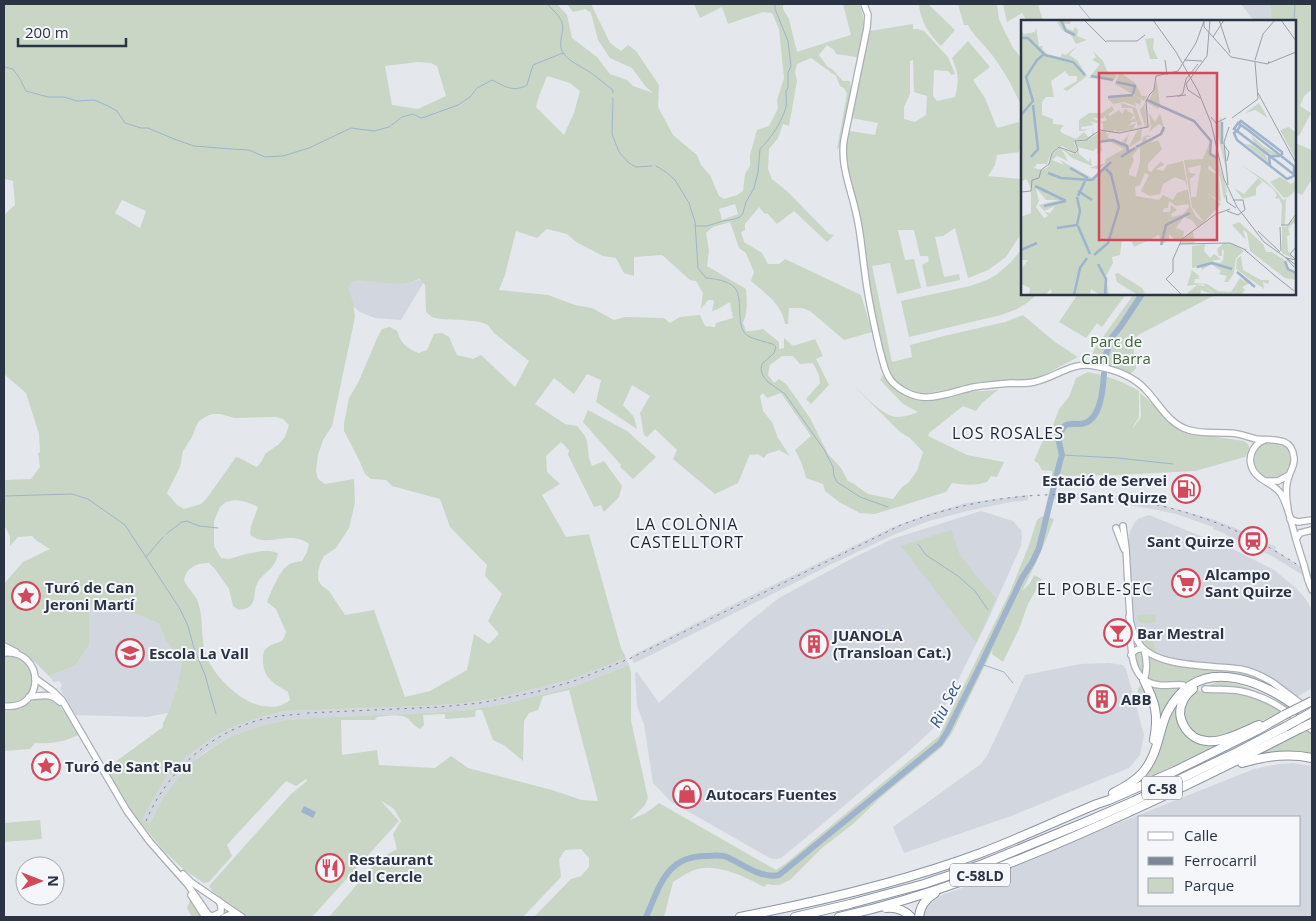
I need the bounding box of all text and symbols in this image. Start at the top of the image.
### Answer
scale bar [18,15,125,47]
inset map [1021,20,1296,295]
text: 200 m [25,22,69,42]
park label: Parc de Can Barra [1081,331,1151,368]
district label: LOS ROSALES [952,422,1064,444]
place label: Estació de Servei BP Sant Quirze [1042,470,1167,507]
fuel station icon: Estació de Servei BP Sant Quirze [1171,474,1201,504]
district label: LA COLÒNIA CASTELLTORT [630,513,744,553]
station icon: Sant Quirze [1238,526,1268,556]
place label: Sant Quirze [1147,531,1234,551]
place label: Alcampo Sant Quirze [1205,564,1292,601]
supermarket icon: Alcampo Sant Quirze [1171,568,1201,598]
place label: Turó de Can Jeroni Martí [43,577,136,614]
district label: EL POBLE-SEC [1037,578,1153,600]
place icon: Turó de Can Jeroni Martí [11,581,41,611]
bar icon: Bar Mestral [1103,618,1133,648]
place label: Bar Mestral [1137,623,1224,643]
place label: JUANOLA (Transloan Cat.) [831,625,951,662]
building icon: JUANOLA (Transloan Cat.) [799,629,829,659]
school or university icon: Escola La Vall [115,638,145,668]
place label: Escola La Vall [149,643,249,663]
water label: Riu Sec [924,676,966,731]
building icon: ABB [1087,684,1117,714]
place label: ABB [1121,689,1152,709]
place icon: Turó de Sant Pau [31,751,61,781]
place label: Turó de Sant Pau [65,756,192,776]
road number: C-58 [1142,776,1182,800]
shop icon: Autocars Fuentes [672,779,702,809]
place label: Autocars Fuentes [706,784,837,804]
legend [1138,816,1301,906]
text: Calle [1184,825,1218,845]
place label: Restaurant del Cercle [349,849,433,886]
text: Ferrocarril [1184,850,1257,870]
restaurant icon: Restaurant del Cercle [315,853,345,883]
north arrow [15,856,65,906]
road number: C-58LD [950,864,1010,886]
text: N [44,875,63,887]
text: Parque [1184,875,1234,895]

